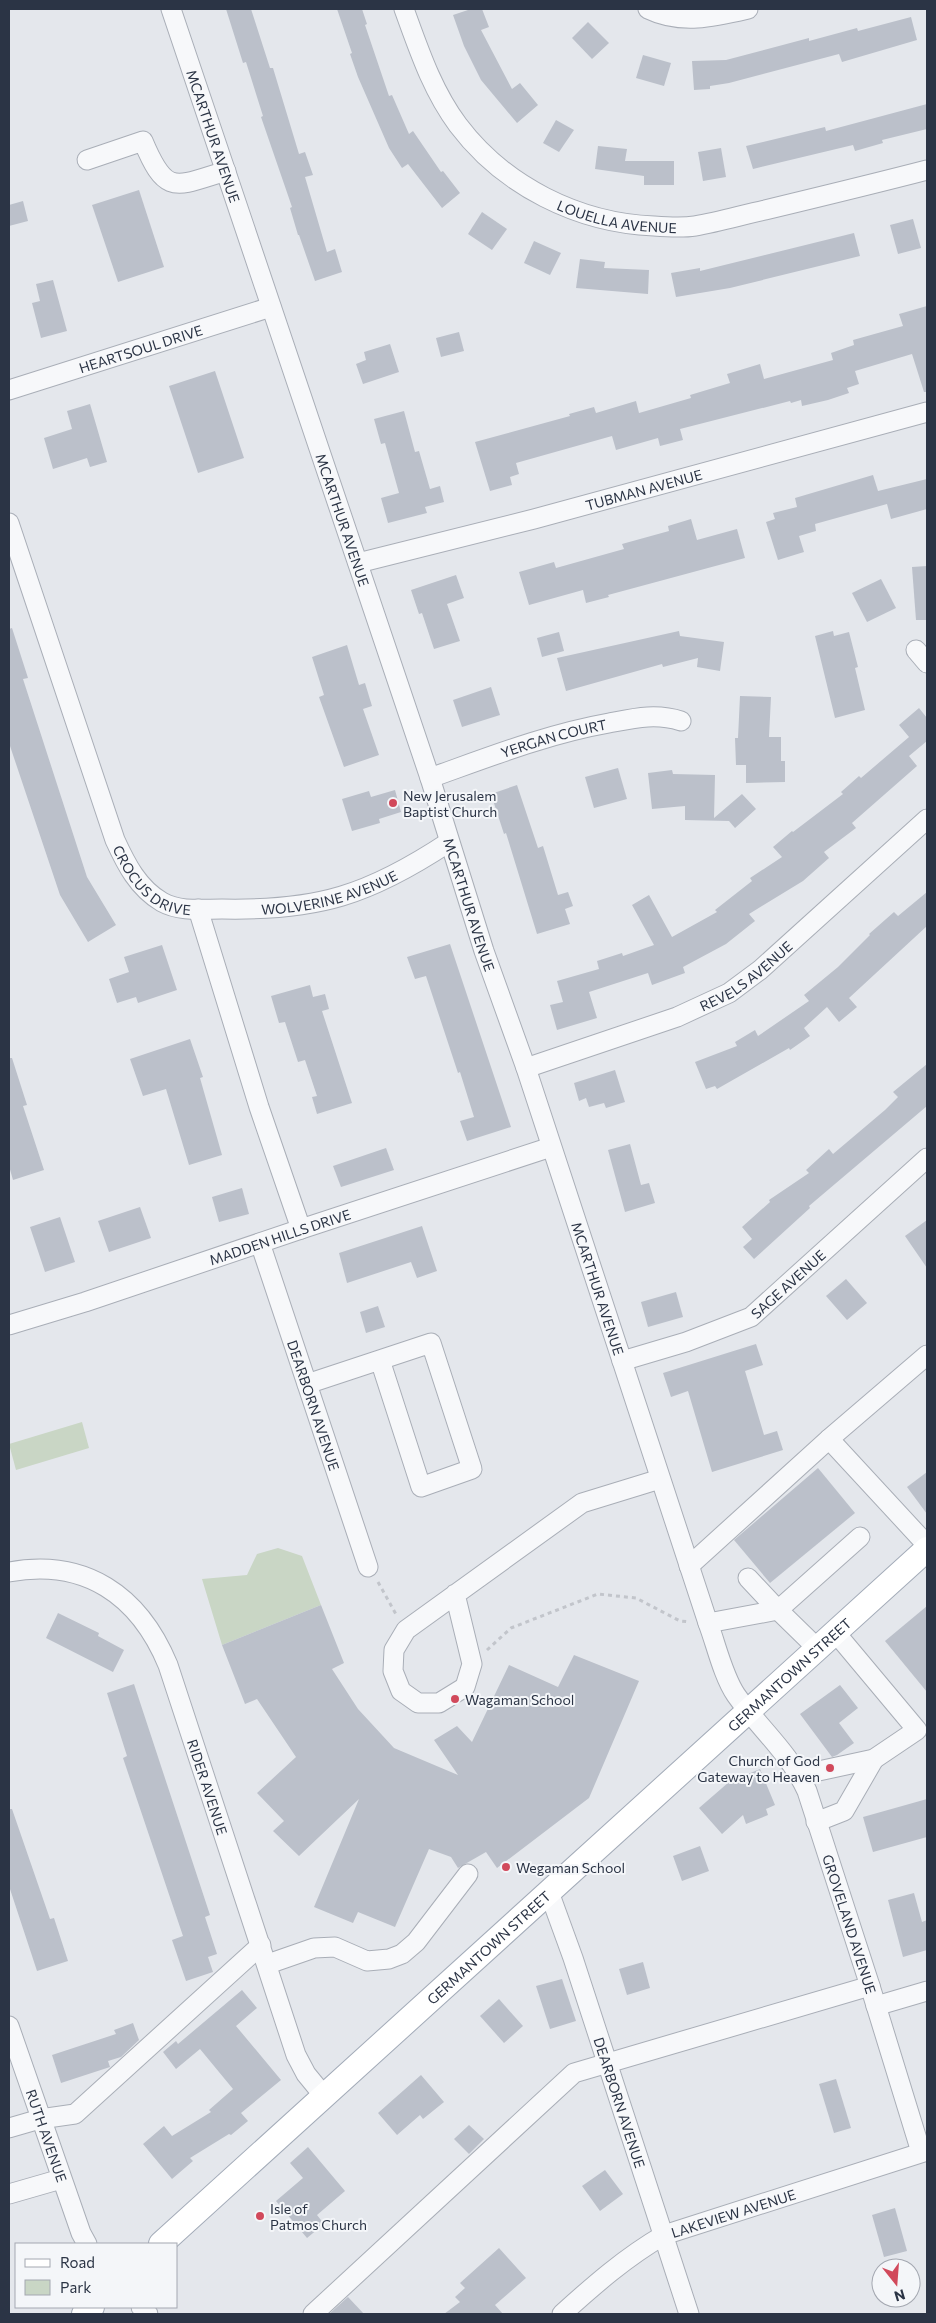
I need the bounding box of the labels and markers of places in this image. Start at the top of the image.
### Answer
place label: New Jerusalem Baptist Church [403,787,497,820]
marker: New Jerusalem Baptist Church [387,797,399,809]
place label: Wagaman School [465,1691,574,1708]
marker: Wagaman School [449,1693,461,1705]
place label: Church of God Gateway to Heaven [697,1752,820,1785]
marker: Church of God Gateway to Heaven [824,1762,836,1774]
place label: Wegaman School [516,1859,625,1876]
marker: Wegaman School [500,1861,512,1873]
place label: Isle of Patmos Church [270,2200,367,2233]
marker: Isle of Patmos Church [254,2210,266,2222]

